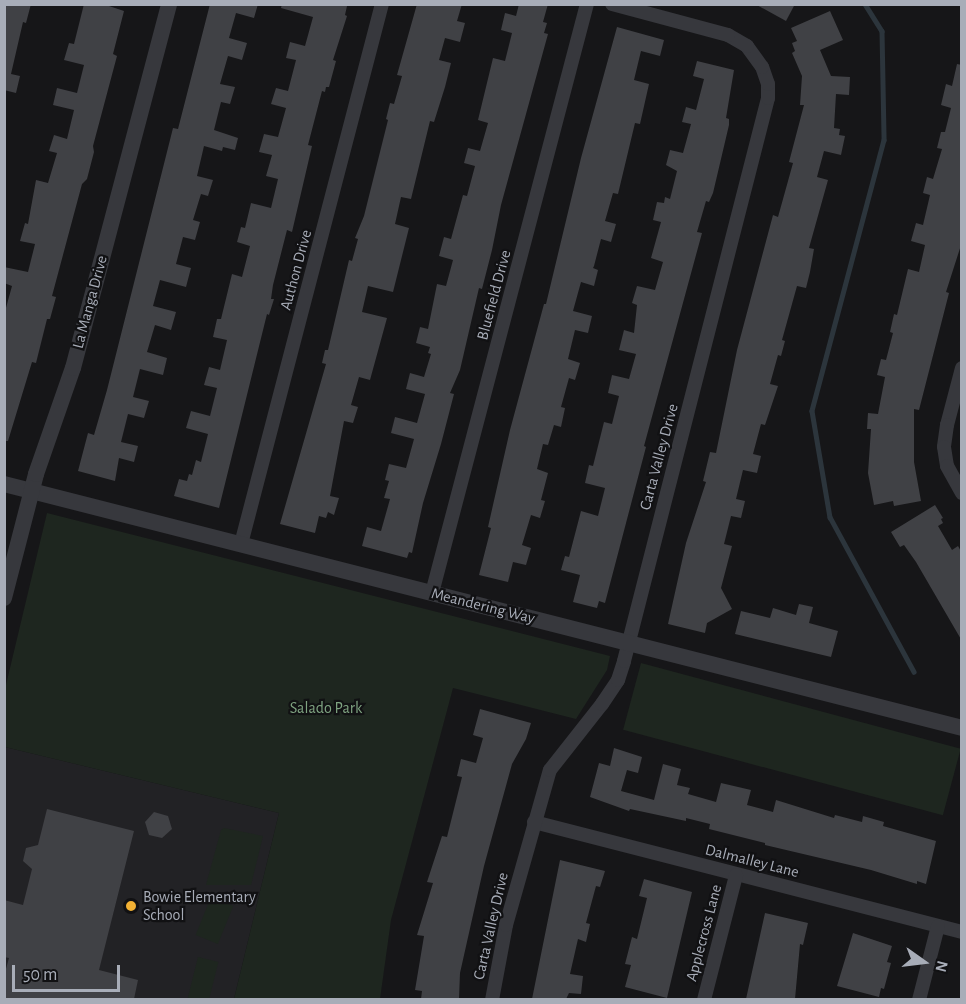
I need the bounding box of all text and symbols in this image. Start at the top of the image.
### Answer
street label: Authon Drive [276,228,316,312]
street label: Bluefield Drive [473,248,515,342]
street label: La Manga Drive [68,253,112,351]
street label: Carta Valley Drive [636,402,682,512]
street label: Meandering Way [429,584,537,628]
park label: Salado Park [290,698,362,718]
street label: Dalmalley Lane [703,840,801,882]
street label: Carta Valley Drive [469,871,513,981]
street label: Applecross Lane [682,882,726,984]
place label: Bowie Elementary School [143,887,256,925]
marker: Bowie Elementary School [124,899,138,913]
north arrow [894,932,954,992]
scale bar [15,953,123,991]
text: N [932,959,951,974]
text: 50 m [23,966,57,984]

